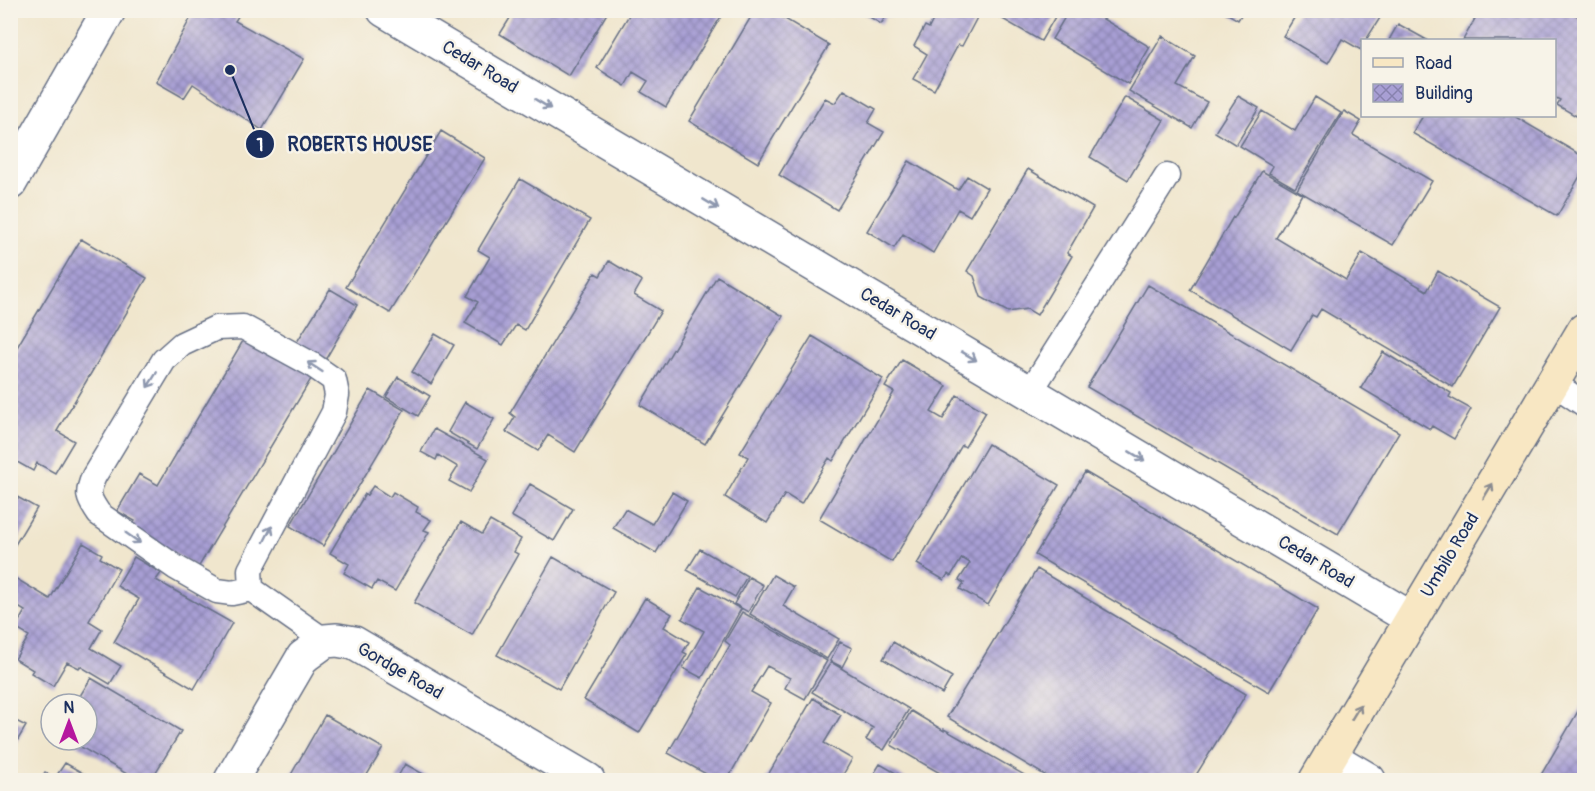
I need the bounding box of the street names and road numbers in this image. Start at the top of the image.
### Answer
street label: Cedar Road [438,35,522,99]
street label: Cedar Road [856,282,940,346]
street label: Umbilo Road [1416,508,1484,602]
street label: Cedar Road [1274,530,1358,594]
street label: Gordge Road [353,637,447,705]

